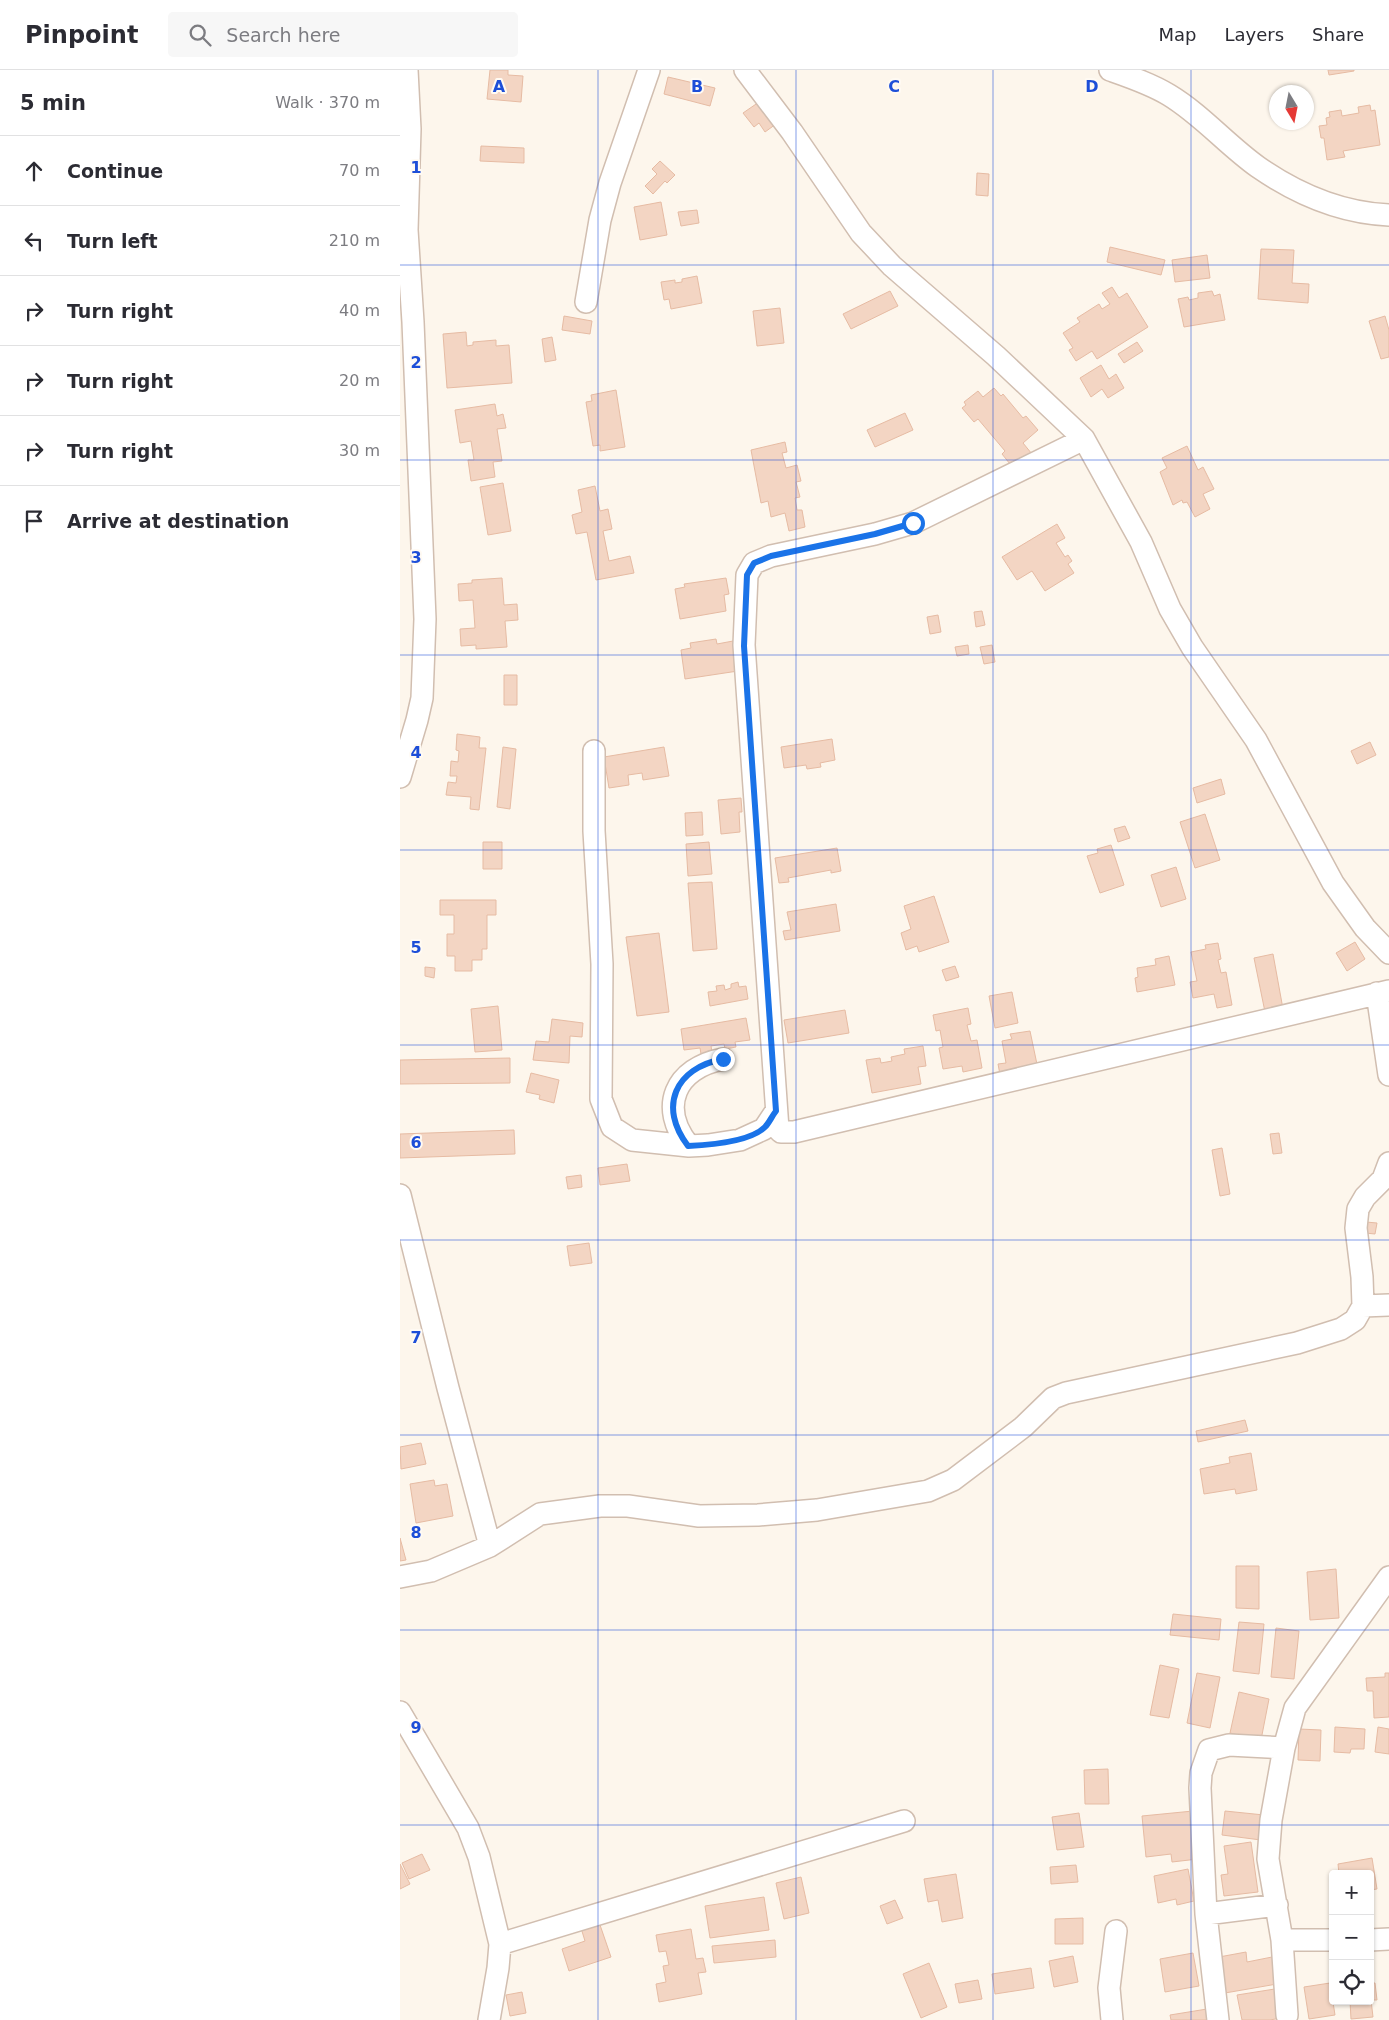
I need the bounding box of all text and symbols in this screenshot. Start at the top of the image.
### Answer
search box [168,12,518,57]
text: Pinpoint [25,21,138,49]
icon: search [186,21,214,49]
text: Search here [226,24,341,46]
text: Map [1158,24,1196,45]
text: Layers [1224,24,1284,45]
text: Share [1312,24,1364,45]
text: A [493,77,506,96]
text: B [691,77,703,96]
text: C [888,77,900,96]
text: D [1085,77,1099,96]
north arrow [1269,85,1314,130]
text: 5 min [20,91,86,115]
text: Walk · 370 m [275,93,380,112]
icon: ahead [20,157,48,185]
text: 1 [410,158,422,177]
text: Continue [67,160,163,182]
text: 70 m [339,161,380,180]
icon: left [20,227,48,255]
text: Turn left [67,230,158,252]
text: 210 m [329,231,380,250]
icon: right [20,297,48,325]
text: Turn right [67,300,173,322]
text: 40 m [339,301,380,320]
text: 2 [410,353,422,372]
icon: right [20,367,48,395]
text: Turn right [67,370,173,392]
text: 20 m [339,371,380,390]
icon: right [20,437,48,465]
text: Turn right [67,440,173,462]
text: 30 m [339,441,380,460]
icon: arrive [20,507,48,535]
text: Arrive at destination [67,510,289,532]
route start [902,512,925,535]
text: 3 [410,548,422,567]
text: 4 [410,743,422,762]
text: 5 [410,938,422,957]
route end [712,1048,735,1071]
text: 6 [410,1133,422,1152]
text: 7 [410,1328,422,1347]
text: 8 [410,1523,422,1542]
text: 9 [410,1718,422,1737]
map controls [1329,1870,1374,2005]
button: + [1329,1870,1374,1915]
button: − [1329,1915,1374,1960]
button: locate [1329,1960,1374,2005]

